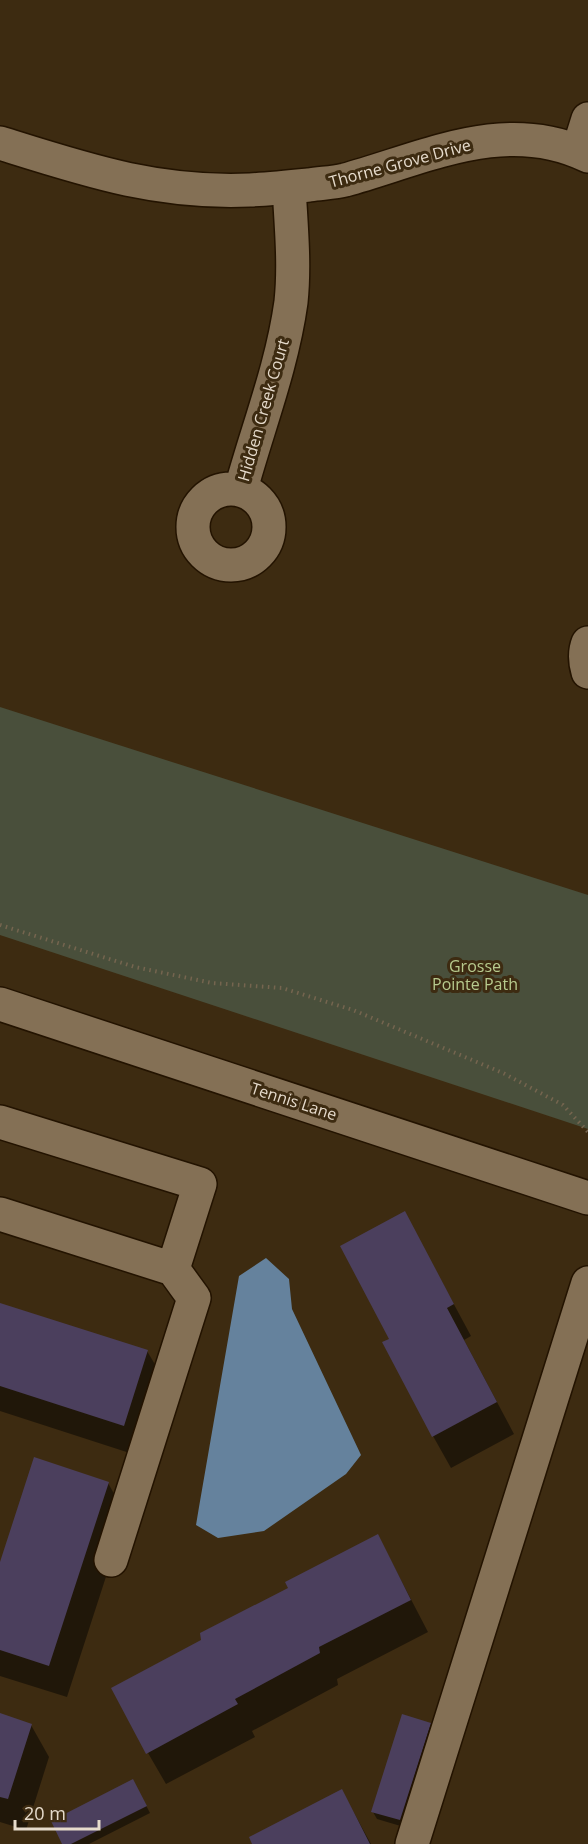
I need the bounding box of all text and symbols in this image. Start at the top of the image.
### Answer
street label: Thorne Grove Drive [327,133,473,192]
street label: Hidden Creek Court [232,336,294,484]
park label: Grosse Pointe Path [432,955,518,995]
street label: Tennis Lane [248,1077,340,1125]
scale bar [15,1793,99,1831]
text: 20 m [24,1801,66,1825]

